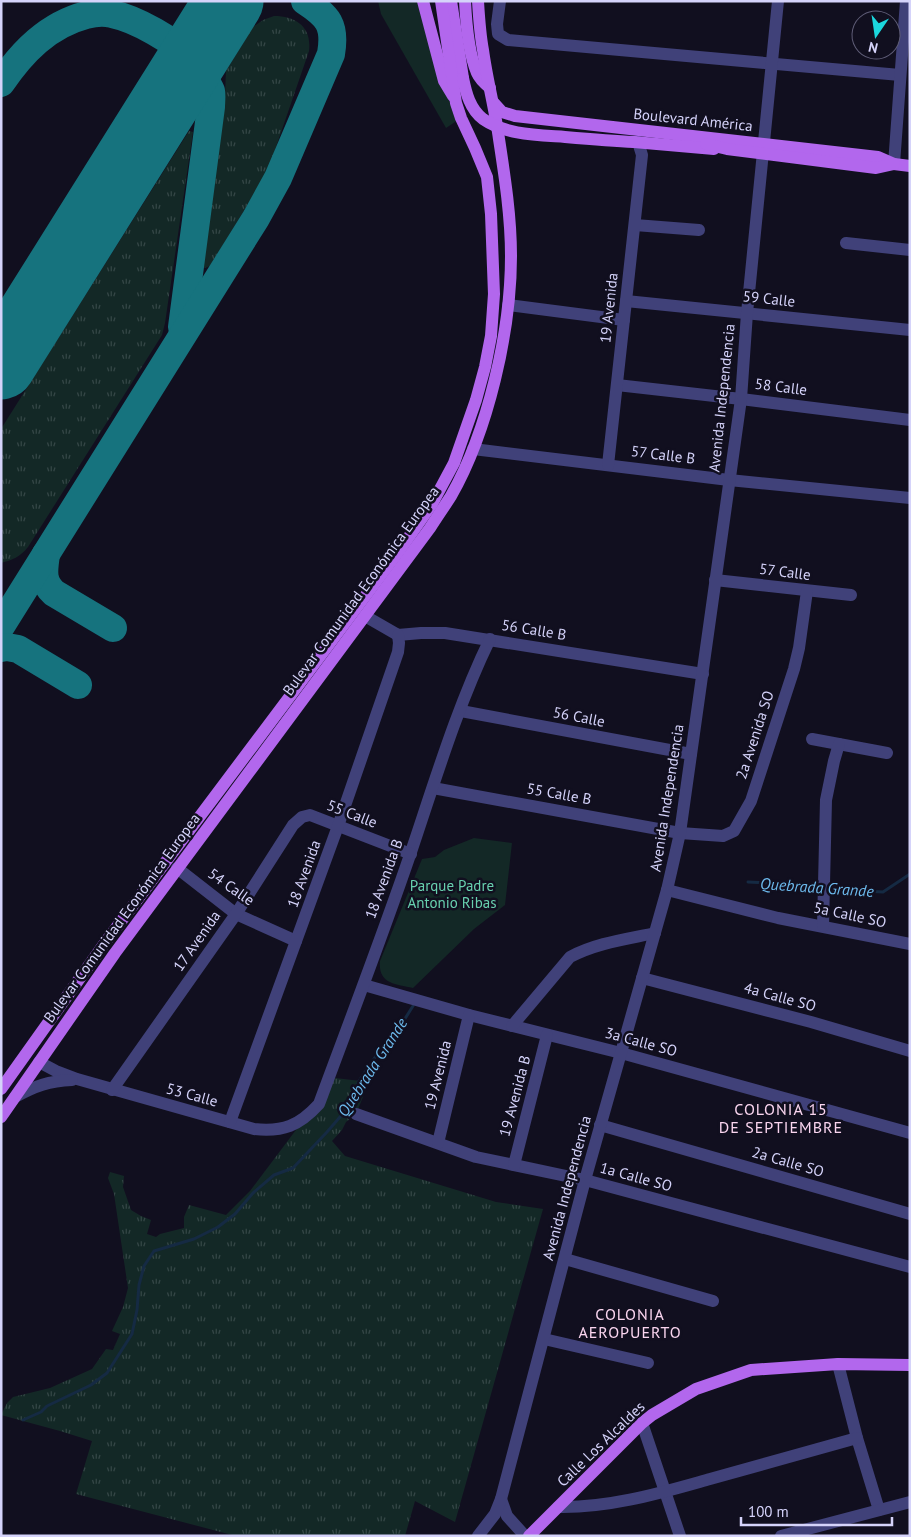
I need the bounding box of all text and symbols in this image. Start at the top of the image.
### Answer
north arrow [851,10,901,60]
text: N [867,38,880,57]
street label: Boulevard América [632,104,754,135]
street label: 19 Avenida [595,272,622,344]
street label: 59 Calle [742,286,796,311]
street label: Avenida Independencia [704,323,739,473]
street label: 58 Calle [754,374,808,399]
street label: 57 Calle B [630,441,696,468]
street label: Bulevar Comunidad Económica Europea [278,482,443,699]
street label: 57 Calle [758,559,812,584]
street label: 56 Calle B [500,615,568,644]
street label: 2a Avenida SO [731,688,778,782]
street label: 56 Calle [552,702,607,731]
street label: Avenida Independencia [645,723,688,873]
street label: 55 Calle B [525,778,593,809]
street label: 55 Calle [324,795,380,832]
street label: Bulevar Comunidad Económica Europea [39,809,204,1026]
street label: 18 Avenida B [360,836,407,921]
street label: 18 Avenida [283,837,325,910]
street label: 54 Calle [204,864,258,909]
water label: Quebrada Grande [760,873,875,901]
park label: Parque Padre Antonio Ribas [407,876,497,912]
street label: 5a Calle SO [812,898,888,931]
street label: 17 Avenida [169,907,224,975]
street label: 4a Calle SO [742,978,818,1015]
water label: Quebrada Grande [333,1013,412,1120]
street label: 3a Calle SO [603,1023,679,1060]
street label: 19 Avenida [420,1038,455,1111]
street label: 19 Avenida B [495,1053,534,1139]
street label: 53 Calle [164,1079,220,1110]
district label: COLONIA 15 DE SEPTIEMBRE [719,1099,843,1137]
street label: Avenida Independencia [538,1113,595,1262]
street label: 2a Calle SO [750,1142,826,1181]
street label: 1a Calle SO [598,1158,674,1195]
district label: COLONIA AEROPUERTO [578,1304,682,1342]
street label: Calle Los Alcaldes [553,1397,648,1490]
scale bar [741,1494,892,1526]
text: 100 m [748,1502,789,1521]

